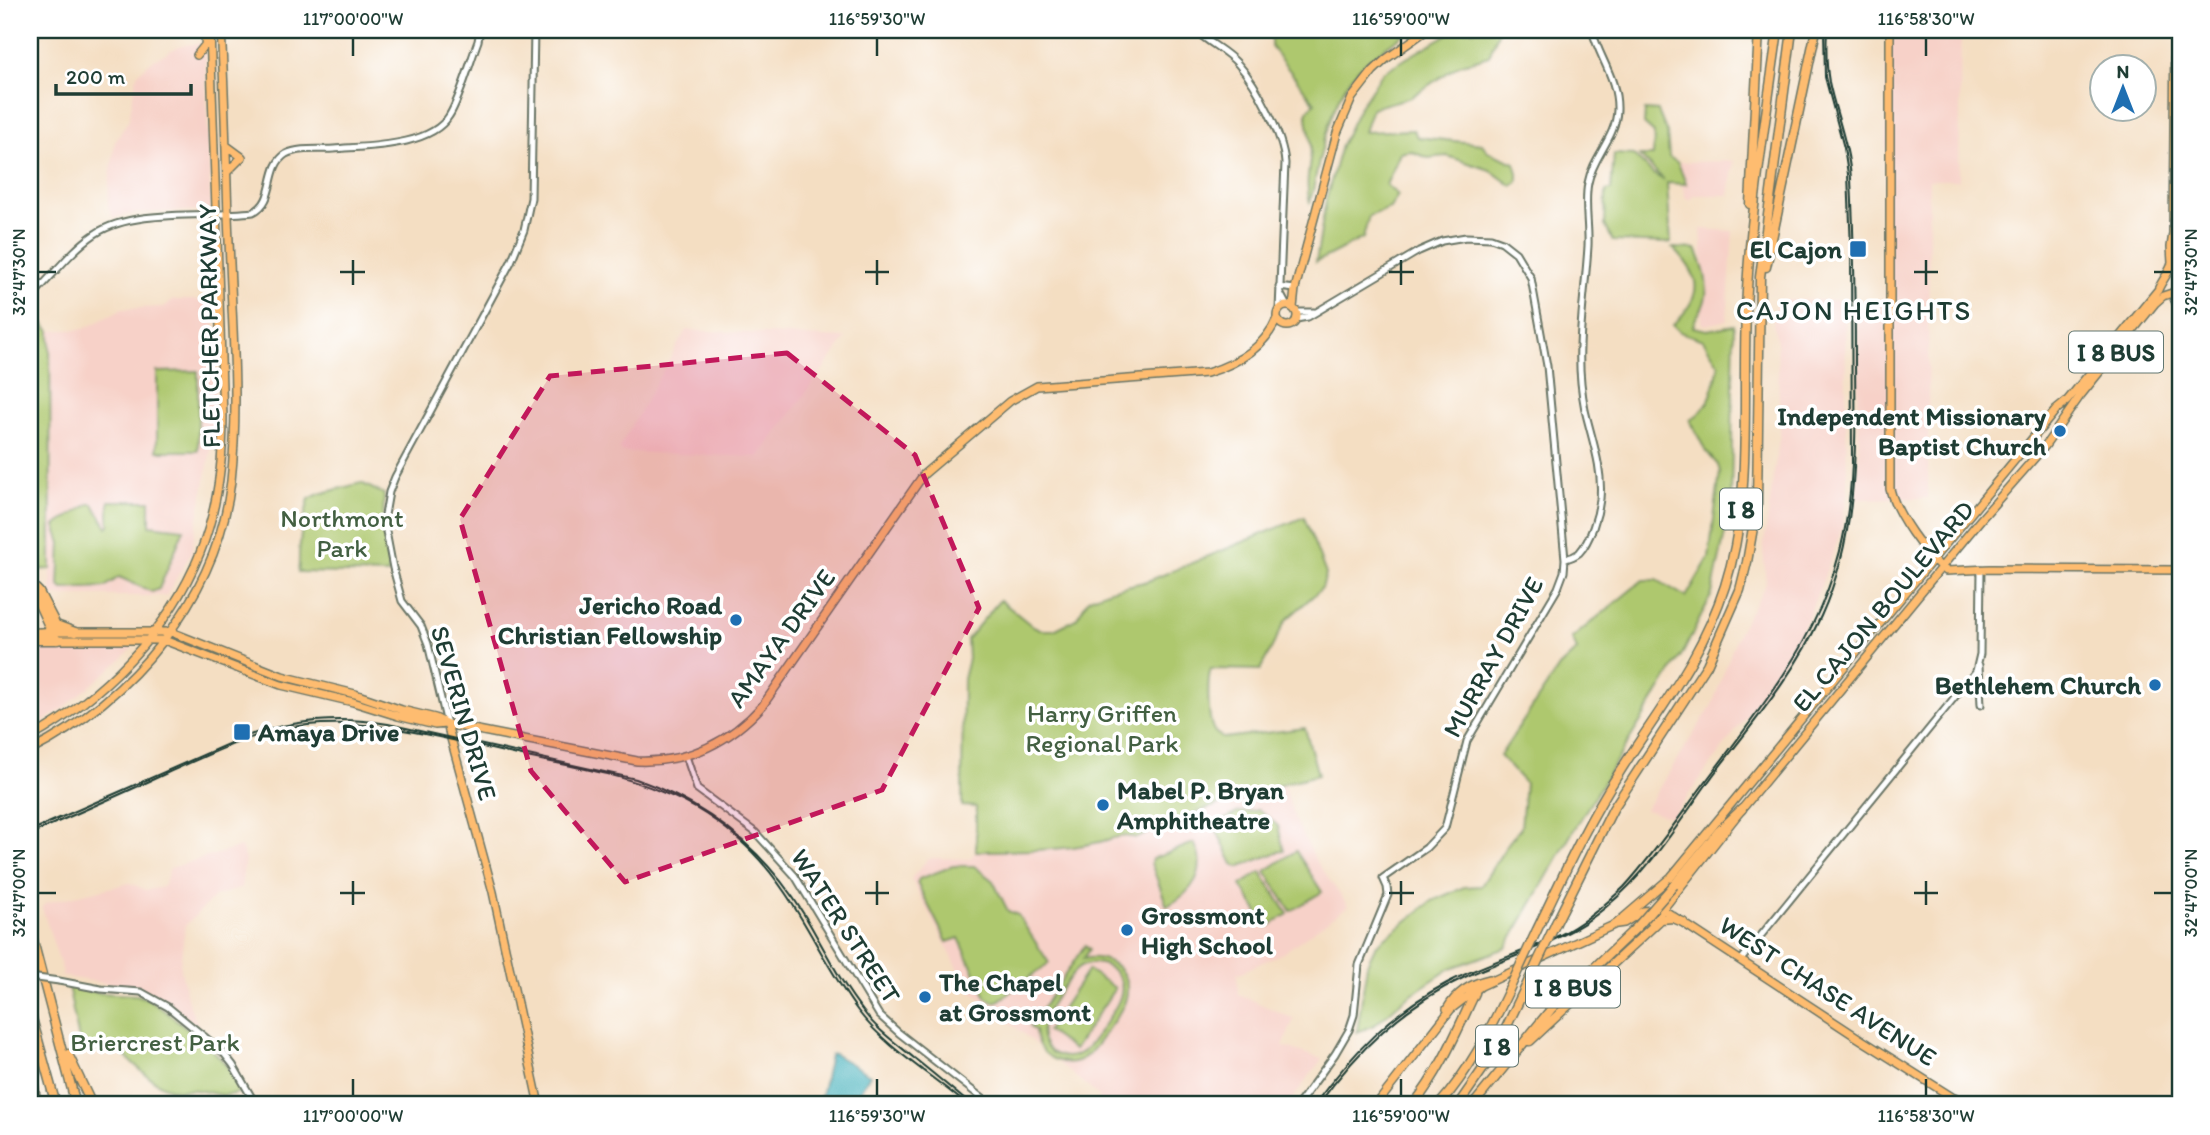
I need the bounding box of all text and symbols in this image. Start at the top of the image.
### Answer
text: 117°00'00"W [303,8,403,30]
text: 116°59'30"W [829,8,925,30]
text: 116°59'00"W [1352,8,1450,30]
text: 116°58'30"W [1877,8,1975,30]
scale bar [56,52,191,96]
north arrow [2088,52,2158,122]
text: N [2117,60,2129,83]
text: 200 m [66,64,126,89]
street label: FLETCHER PARKWAY [191,203,227,448]
text: 32°47'30"N [8,228,30,316]
text: 32°47'30"N [2180,228,2202,316]
place label: El Cajon [1750,233,1842,265]
marker: El Cajon [1848,239,1868,259]
district label: CAJON HEIGHTS [1736,293,1972,327]
road number: I 8 BUS [2069,332,2163,372]
place label: Independent Missionary Baptist Church [1777,400,2047,462]
marker: Independent Missionary Baptist Church [2052,423,2068,439]
road number: I 8 [1720,488,1762,530]
street label: EL CAJON BOULEVARD [1785,494,1981,718]
park label: Northmont Park [280,502,404,564]
street label: AMAYA DRIVE [720,562,842,714]
street label: MURRAY DRIVE [1436,571,1550,743]
place label: Jericho Road Christian Fellowship [498,589,723,651]
marker: Jericho Road Christian Fellowship [728,612,744,628]
street label: SEVERIN DRIVE [424,622,504,804]
place label: Bethlehem Church [1935,669,2141,701]
marker: Bethlehem Church [2147,677,2163,693]
park label: Harry Griffen Regional Park [1026,697,1178,759]
place label: Amaya Drive [257,716,399,748]
marker: Amaya Drive [232,722,252,742]
place label: Mabel P. Bryan Amphitheatre [1116,774,1284,836]
marker: Mabel P. Bryan Amphitheatre [1095,797,1111,813]
street label: WATER STREET [784,843,908,1010]
text: 32°47'00"N [8,849,30,937]
text: 32°47'00"N [2180,849,2202,937]
place label: Grossmont High School [1141,899,1273,961]
street label: WEST CHASE AVENUE [1713,909,1943,1073]
marker: Grossmont High School [1119,922,1135,938]
place label: The Chapel at Grossmont [938,966,1091,1028]
road number: I 8 BUS [1526,967,1620,1007]
marker: The Chapel at Grossmont [917,989,933,1005]
park label: Briercrest Park [70,1026,240,1058]
road number: I 8 [1476,1026,1518,1066]
text: 117°00'00"W [303,1105,403,1127]
text: 116°59'30"W [829,1105,925,1127]
text: 116°59'00"W [1352,1105,1450,1127]
text: 116°58'30"W [1877,1105,1975,1127]

